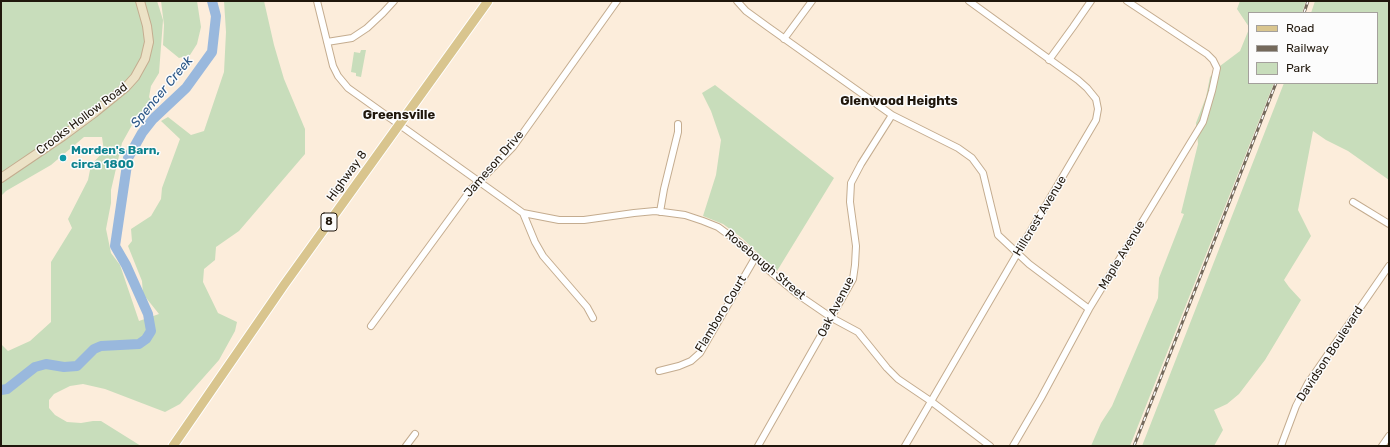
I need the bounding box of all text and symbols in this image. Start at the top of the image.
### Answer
legend [1248,12,1378,84]
text: Road [1286,21,1314,35]
text: Railway [1286,41,1329,55]
water label: Spencer Creek [128,53,196,131]
text: Park [1286,61,1311,75]
street label: Crooks Hollow Road [34,80,130,158]
district label: Glenwood Heights [840,93,958,109]
district label: Greensville [363,107,435,123]
street label: Jameson Drive [461,128,527,200]
place label: Morden's Barn, circa 1800 [71,144,160,172]
street label: Highway 8 [324,148,370,204]
marker: Morden's Barn, circa 1800 [58,153,68,163]
street label: Hillcrest Avenue [1010,173,1070,259]
road number: 8 [321,213,337,231]
street label: Maple Avenue [1096,218,1148,292]
street label: Rosebough Street [722,227,808,303]
street label: Flamboro Court [692,273,750,355]
street label: Oak Avenue [815,274,857,340]
street label: Davidson Boulevard [1294,304,1366,404]

